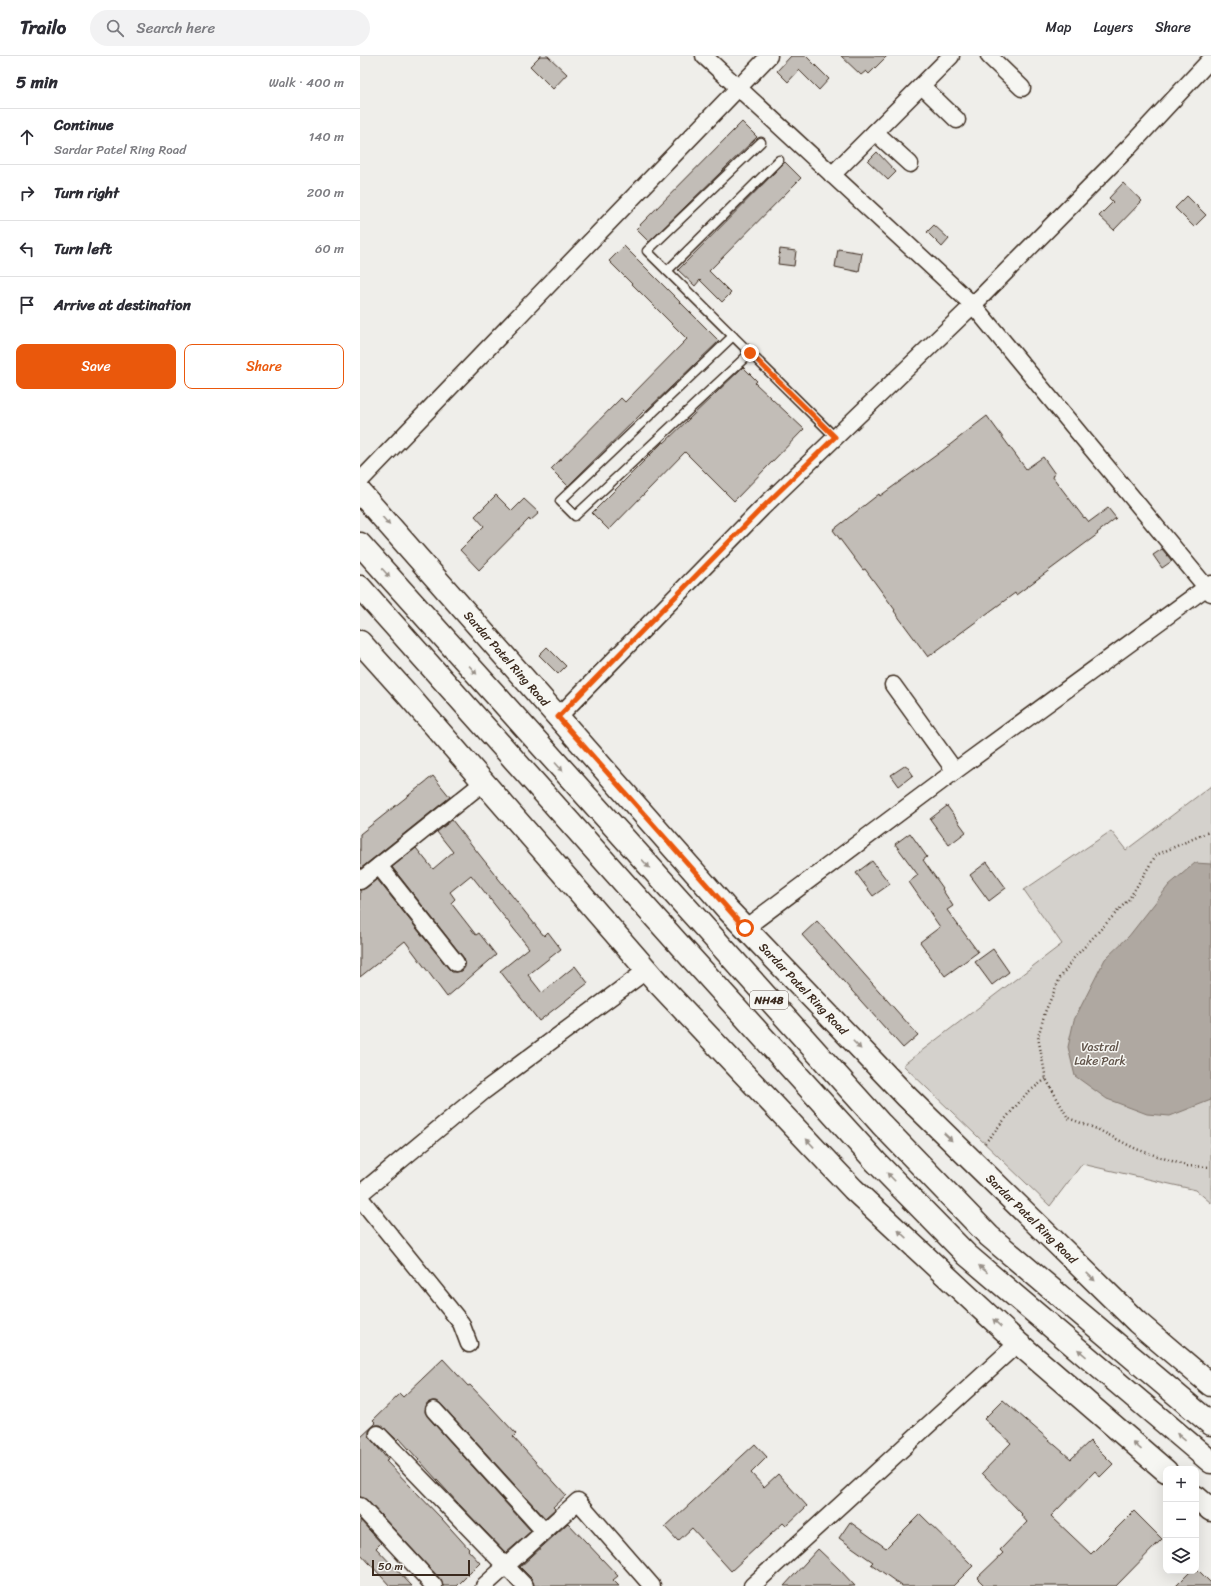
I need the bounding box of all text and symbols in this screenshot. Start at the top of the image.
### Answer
search box [90,10,370,46]
text: Trailo [20,11,66,44]
text: Search here [136,15,215,41]
text: Map [1046,15,1071,40]
text: Layers [1093,15,1133,40]
text: Share [1155,15,1191,40]
icon: search [104,17,126,39]
text: 5 min [16,67,58,97]
text: Walk · 400 m [269,71,344,94]
text: Continue [54,112,114,138]
text: 140 m [309,125,344,148]
icon: ahead [16,126,38,148]
text: Sardar Patel Ring Road [54,138,186,161]
text: Turn right [54,180,119,206]
text: 200 m [307,181,344,204]
icon: right [16,182,38,204]
text: Turn left [54,236,112,262]
text: 60 m [315,237,344,260]
icon: left [16,238,38,260]
text: Arrive at destination [54,292,191,318]
icon: arrive [16,294,38,316]
button: Save [16,344,176,389]
button: Share [184,344,344,389]
route end [741,344,759,362]
one-way arrow [381,516,390,527]
one-way arrow [381,568,391,578]
street label: Sardar Patel Ring Road [458,606,556,712]
one-way arrow [468,665,477,675]
one-way arrow [555,762,564,772]
one-way arrow [642,858,651,869]
route start [736,919,754,937]
street label: Sardar Patel Ring Road [753,937,854,1041]
road number: NH48 [750,991,788,1009]
park label: Vastral Lake Park [1074,1036,1126,1072]
one-way arrow [852,1040,861,1050]
one-way arrow [943,1132,953,1142]
one-way arrow [805,1138,815,1148]
street label: Sardar Patel Ring Road [980,1168,1083,1270]
one-way arrow [886,1172,896,1182]
one-way arrow [897,1229,907,1239]
one-way arrow [978,1264,988,1273]
one-way arrow [1086,1272,1096,1282]
one-way arrow [992,1318,1002,1328]
one-way arrow [1077,1348,1087,1357]
one-way arrow [1176,1432,1187,1441]
one-way arrow [1131,1441,1142,1450]
map controls [1163,1466,1199,1574]
button: + [1163,1466,1199,1502]
button: − [1163,1502,1199,1538]
button: layers [1163,1538,1199,1574]
text: 50 m [378,1557,403,1576]
scale bar [372,1558,470,1577]

